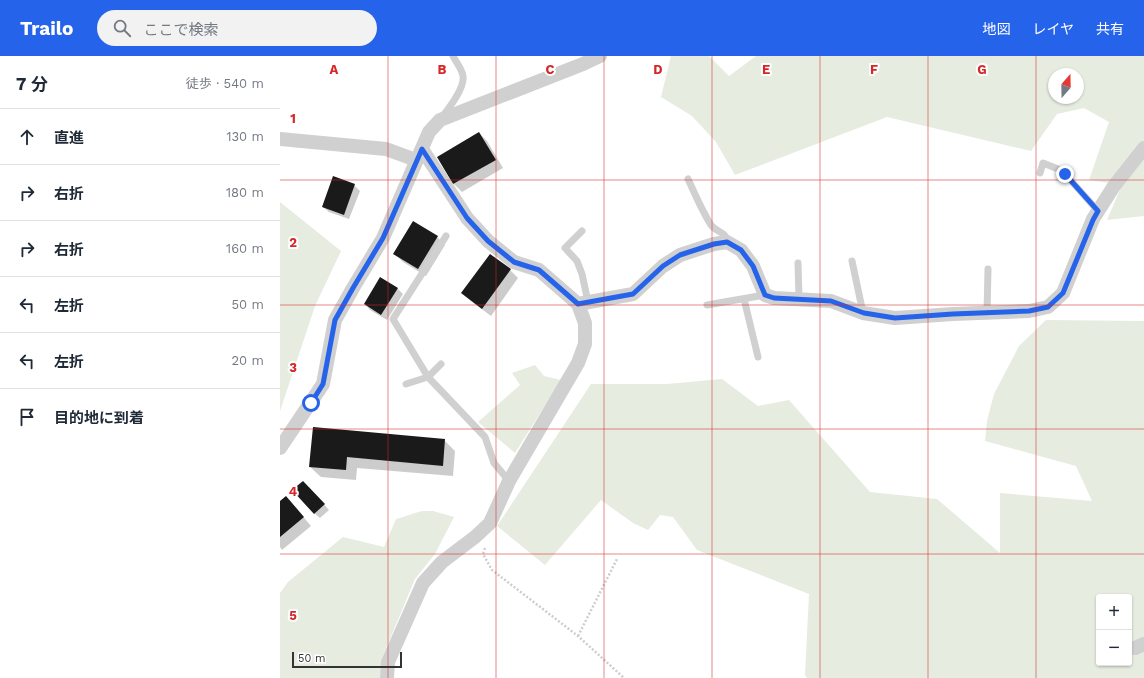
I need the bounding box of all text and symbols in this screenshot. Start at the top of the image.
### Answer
search box [97,10,377,46]
text: Trailo [20,17,73,40]
icon: search [111,17,133,39]
text: ここで検索 [143,21,218,39]
text: 地図 [982,21,1010,37]
text: レイヤ [1032,21,1074,37]
text: 共有 [1096,21,1124,37]
text: A [330,62,339,77]
text: B [438,62,447,77]
text: C [546,62,555,77]
text: D [653,62,663,77]
text: E [762,62,770,77]
text: F [870,62,878,77]
text: G [977,62,987,77]
north arrow [1048,68,1084,104]
text: 7 分 [16,74,48,94]
text: 徒歩 · 540 m [186,76,264,91]
text: 1 [290,111,296,126]
icon: ahead [16,126,38,148]
text: 直進 [54,129,84,147]
text: 130 m [226,129,264,144]
route end [1056,165,1074,183]
icon: right [16,182,38,204]
text: 右折 [54,185,84,203]
text: 180 m [226,185,264,200]
text: 2 [289,235,297,250]
icon: right [16,238,38,260]
text: 右折 [54,241,84,259]
text: 160 m [226,241,264,256]
icon: left [16,294,38,316]
text: 左折 [54,297,84,315]
text: 50 m [232,297,264,312]
icon: left [16,350,38,372]
text: 左折 [54,353,84,371]
text: 20 m [232,353,264,368]
text: 3 [289,360,297,375]
route start [302,394,320,412]
icon: arrive [16,406,38,428]
text: 目的地に到着 [54,409,144,427]
text: 4 [289,484,298,499]
map controls [1096,594,1132,666]
button: + [1096,594,1132,630]
text: 5 [289,608,297,623]
button: − [1096,630,1132,666]
scale bar [292,650,402,669]
text: 50 m [298,652,325,665]

